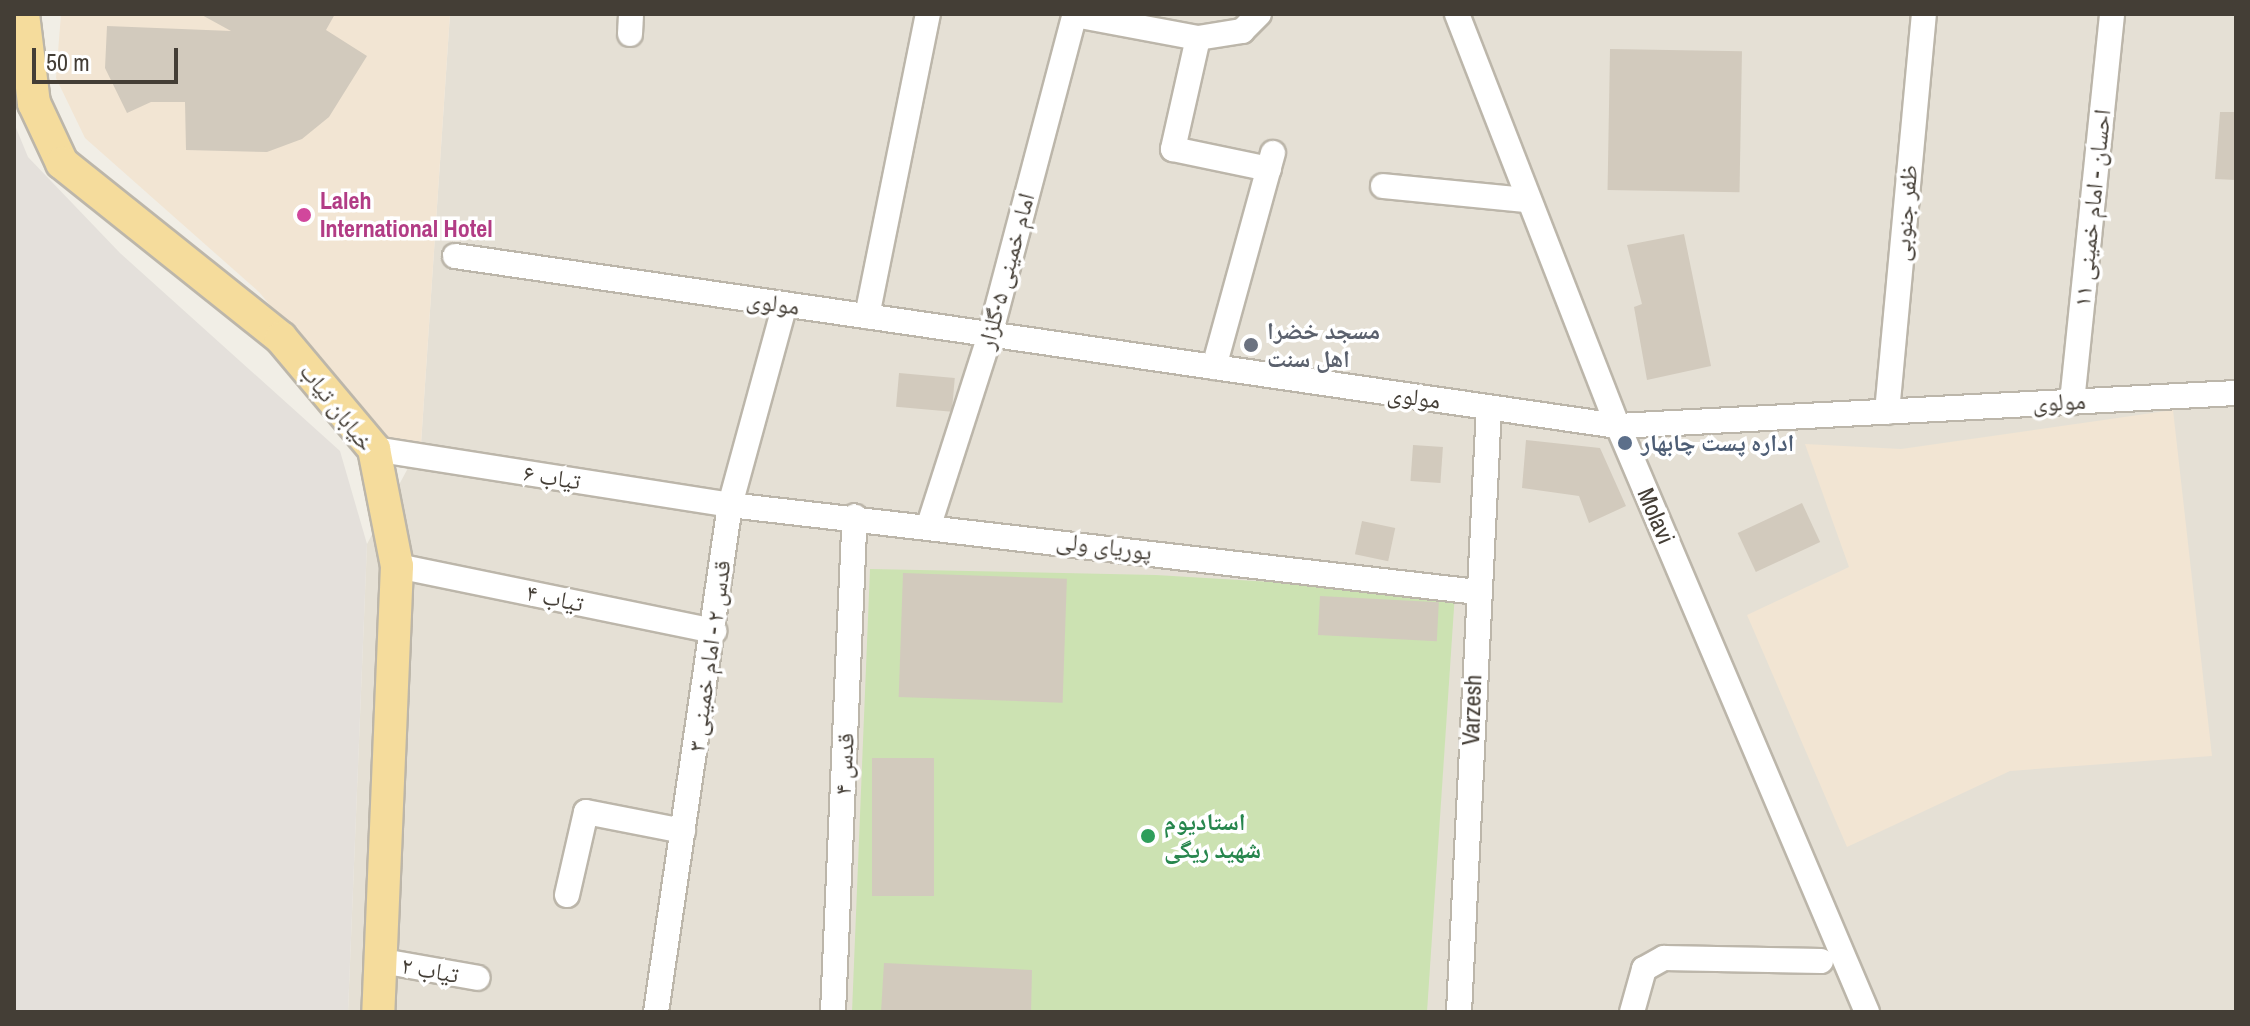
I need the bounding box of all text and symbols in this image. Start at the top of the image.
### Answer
scale bar [36,32,182,82]
text: 50 m [46,46,90,78]
street label: احسان - امام خمینی ۱۱ [2067,108,2117,308]
street label: ظفر جنوبی [1886,163,1924,263]
place label: Laleh International Hotel [320,187,493,243]
street label: امام خمینی ۵-گلزار [971,190,1041,352]
marker: Laleh International Hotel [295,206,313,224]
street label: مولوی [745,285,801,321]
place label: مسجد خضرا اهل سنت [1267,317,1380,373]
marker: مسجد خضرا اهل سنت [1242,336,1260,354]
street label: خیابان تیاب [294,357,380,457]
street label: مولوی [1386,379,1442,415]
street label: مولوی [2032,386,2086,418]
place label: اداره پست چابهار [1641,429,1794,457]
marker: اداره پست چابهار [1616,434,1634,452]
street label: تیاب ۶ [521,458,583,496]
street label: Molavi [1631,484,1681,548]
street label: پوریای ولی [1055,526,1153,566]
street label: قدس ۲ - امام خمینی ۳ [681,558,737,754]
street label: تیاب ۴ [524,578,586,618]
street label: Varzesh [1456,674,1488,746]
street label: قدس ۴ [828,732,860,796]
place label: استادیوم شهید ریگی [1164,808,1261,864]
marker: استادیوم شهید ریگی [1139,827,1157,845]
street label: تیاب ۲ [399,951,461,989]

